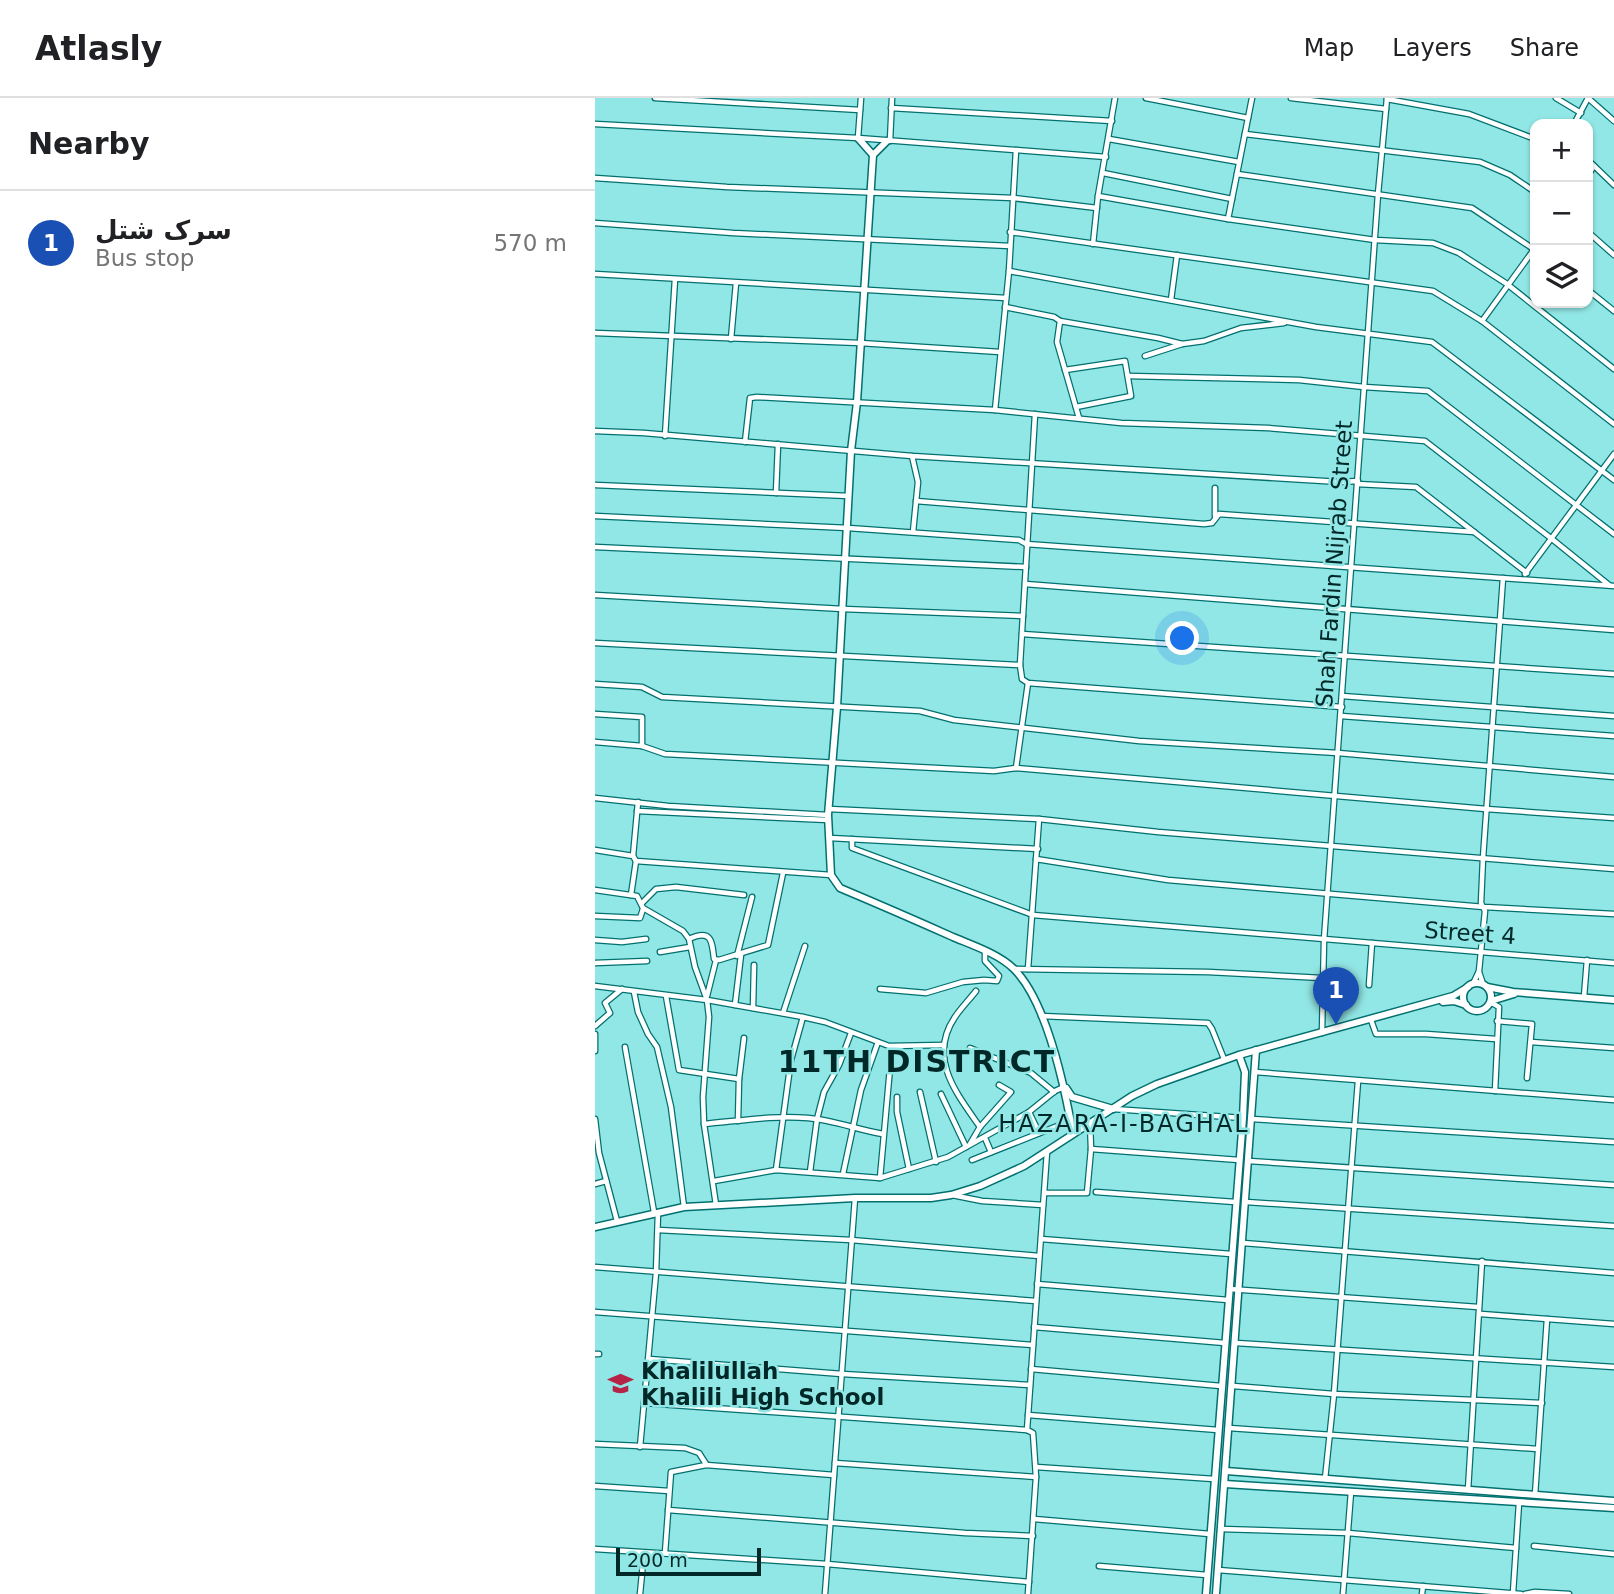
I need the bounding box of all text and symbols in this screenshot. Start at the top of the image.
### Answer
text: Atlasly [35,29,162,68]
text: Map [1304,34,1354,62]
text: Layers [1392,34,1472,62]
text: Share [1510,34,1579,62]
map controls [1530,119,1593,308]
button: + [1530,119,1593,182]
text: Nearby [28,126,150,161]
button: − [1530,182,1593,245]
text: سرک شتل [95,215,232,245]
text: 1 [43,230,59,256]
text: 570 m [493,230,567,256]
text: Bus stop [95,245,194,271]
button: layers [1530,245,1593,308]
street label: Shah Fardin Nijrab Street [1311,420,1357,708]
your location [1165,621,1199,655]
street label: Street 4 [1423,917,1517,949]
pin: 1 [1313,967,1359,1025]
district label: 11TH DISTRICT [778,1044,1056,1079]
district label: HAZARA-I-BAGHAL [998,1110,1250,1138]
place label: Khalilullah Khalili High School [641,1358,884,1410]
school or university icon: Khalilullah Khalili High School [607,1370,635,1398]
scale bar [616,1545,761,1577]
text: 200 m [627,1549,688,1571]

